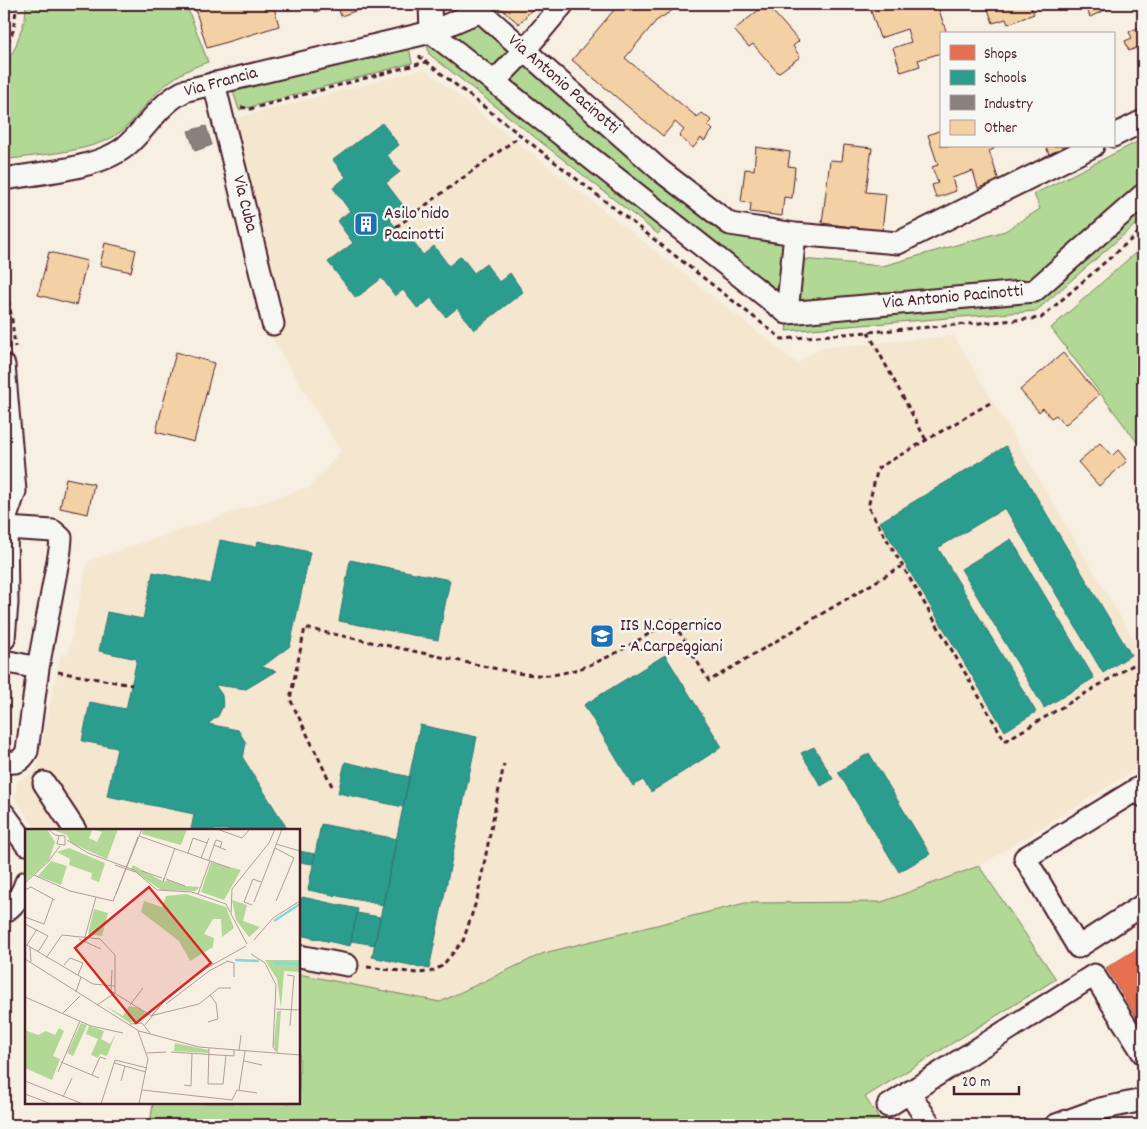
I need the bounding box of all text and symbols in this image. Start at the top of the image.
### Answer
street label: Via Antonio Pacinotti [502,29,624,141]
legend [940,32,1114,148]
text: Shops [984,44,1017,66]
street label: Via Francia [182,61,261,105]
text: Schools [984,68,1027,90]
text: Industry [984,94,1033,116]
text: Other [984,118,1018,140]
street label: Via Cuba [225,173,263,235]
place label: Asilo nido Pacinotti [384,202,449,248]
building icon: Asilo nido Pacinotti [353,211,379,237]
street label: Via Antonio Pacinotti [882,279,1024,317]
place label: IIS N.Copernico - A.Carpeggiani [620,614,722,660]
school or university icon: IIS N.Copernico - A.Carpeggiani [589,623,615,649]
inset map [25,829,300,1104]
scale bar [954,1064,1020,1096]
text: 20 m [962,1072,990,1094]

